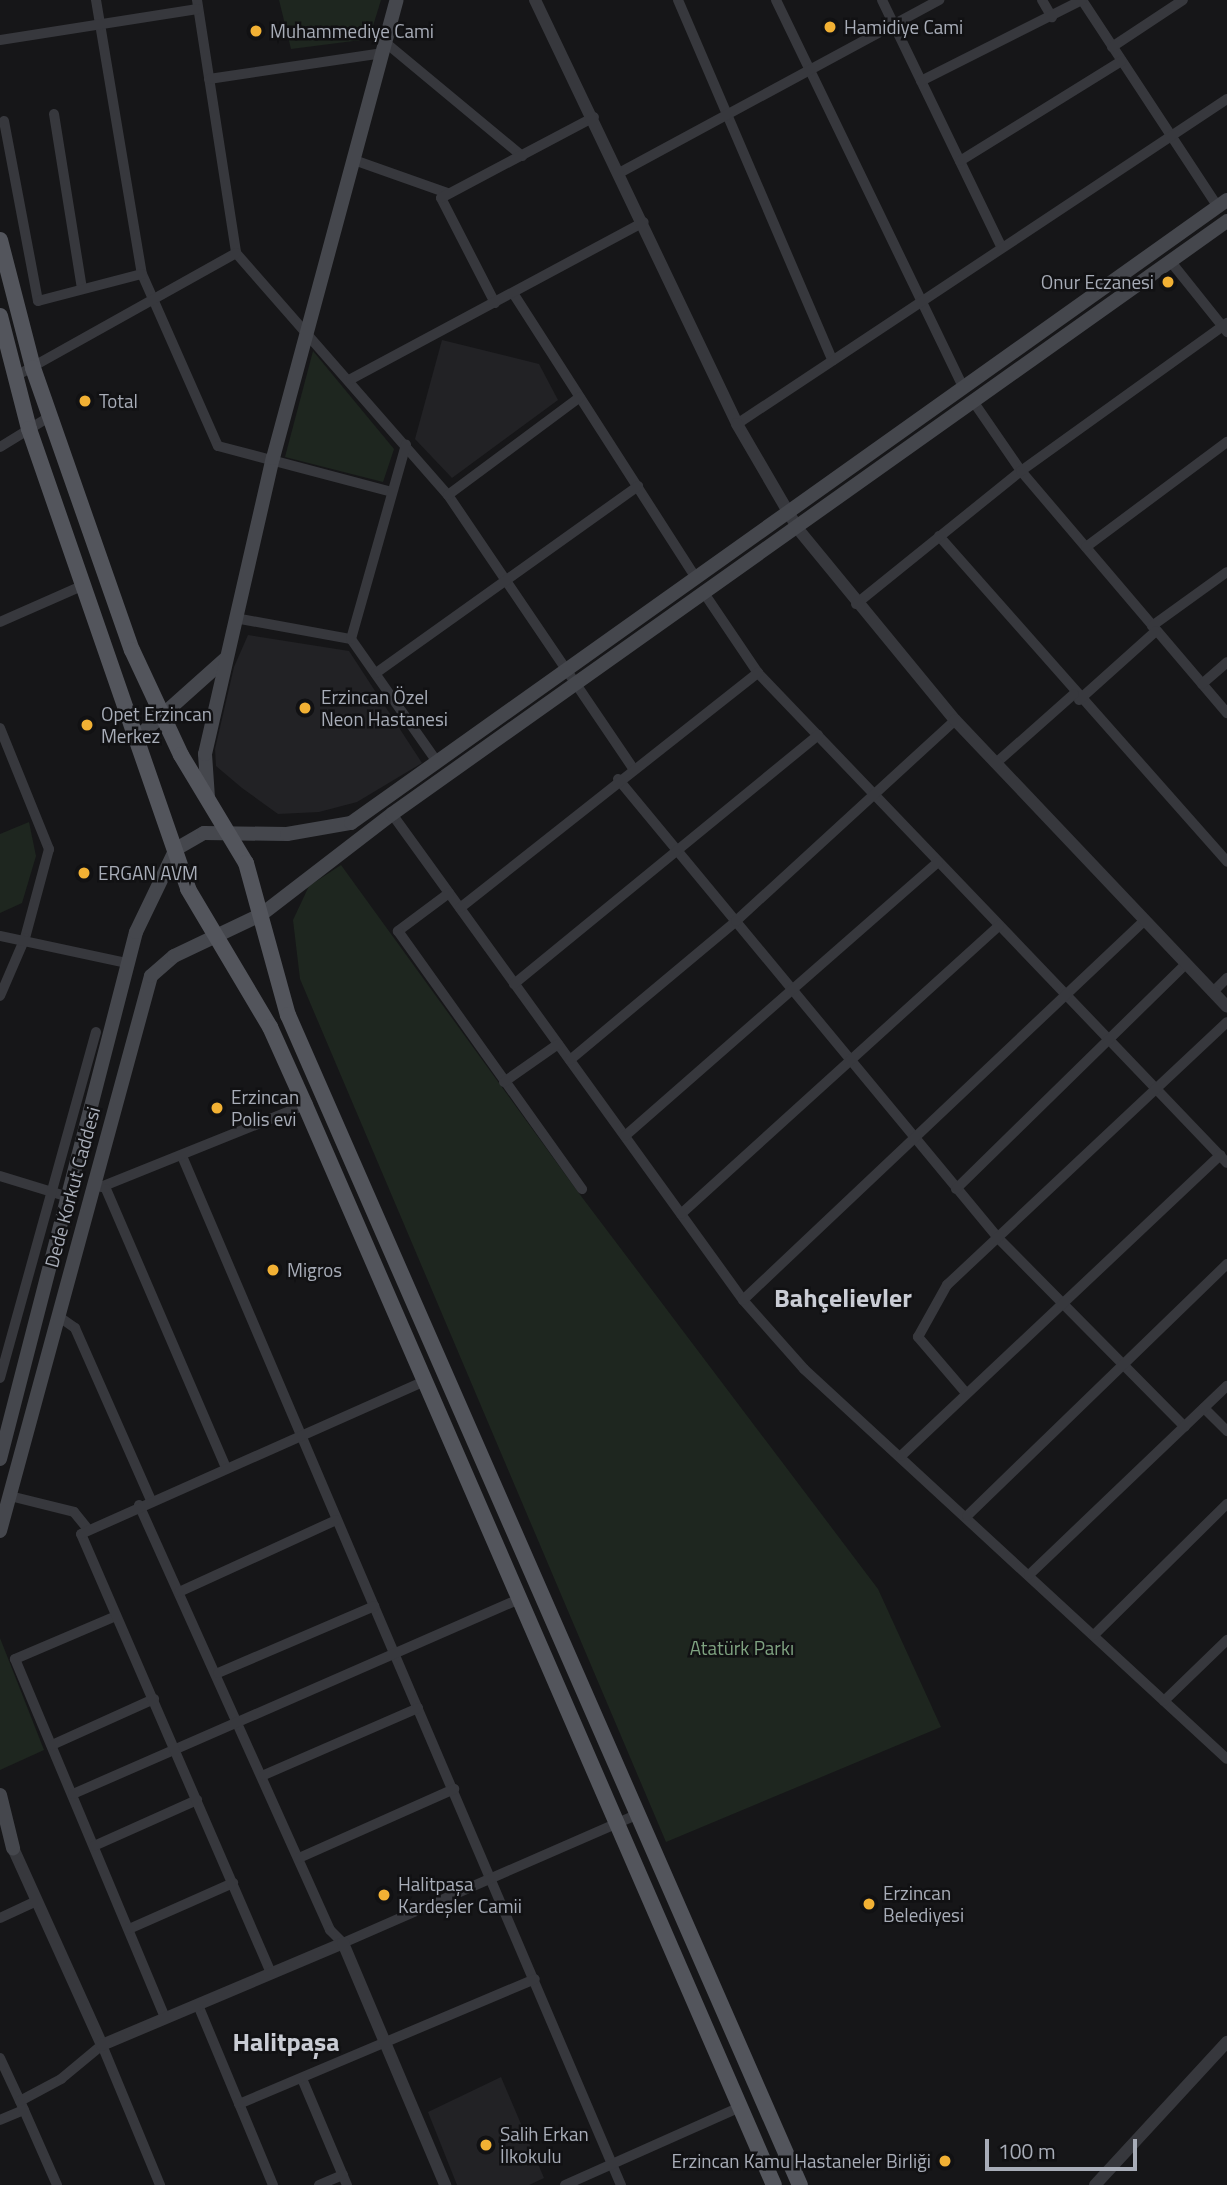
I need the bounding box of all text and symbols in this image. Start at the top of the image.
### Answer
place label: Hamidiye Cami [844,16,963,38]
marker: Hamidiye Cami [822,19,838,35]
place label: Muhammediye Cami [270,20,434,42]
marker: Muhammediye Cami [248,23,264,39]
place label: Onur Eczanesi [1041,271,1154,293]
marker: Onur Eczanesi [1160,274,1176,290]
place label: Total [99,390,138,412]
marker: Total [77,393,93,409]
place label: Erzincan Özel Neon Hastanesi [321,686,448,730]
marker: Erzincan Özel Neon Hastanesi [295,698,315,718]
place label: Opet Erzincan Merkez [101,703,212,747]
marker: Opet Erzincan Merkez [79,717,95,733]
place label: ERGAN AVM [98,862,198,884]
marker: ERGAN AVM [76,865,92,881]
place label: Erzincan Polis evi [231,1086,299,1130]
marker: Erzincan Polis evi [209,1100,225,1116]
street label: Dede Korkut Caddesi [40,1104,104,1270]
place label: Migros [287,1259,342,1281]
marker: Migros [265,1262,281,1278]
district label: Bahçelievler [774,1282,912,1314]
park label: Atatürk Parkı [690,1637,794,1659]
place label: Halitpaşa Kardeşler Camii [398,1873,522,1917]
place label: Erzincan Belediyesi [883,1882,964,1926]
marker: Halitpaşa Kardeşler Camii [376,1887,392,1903]
marker: Erzincan Belediyesi [861,1896,877,1912]
district label: Halitpaşa [232,2026,340,2058]
place label: Salih Erkan İlkokulu [500,2123,589,2167]
scale bar [989,2126,1141,2170]
text: 100 m [998,2135,1055,2167]
marker: Salih Erkan İlkokulu [478,2137,494,2153]
place label: Erzincan Kamu Hastaneler Birliği [671,2150,931,2172]
marker: Erzincan Kamu Hastaneler Birliği [937,2153,953,2169]

